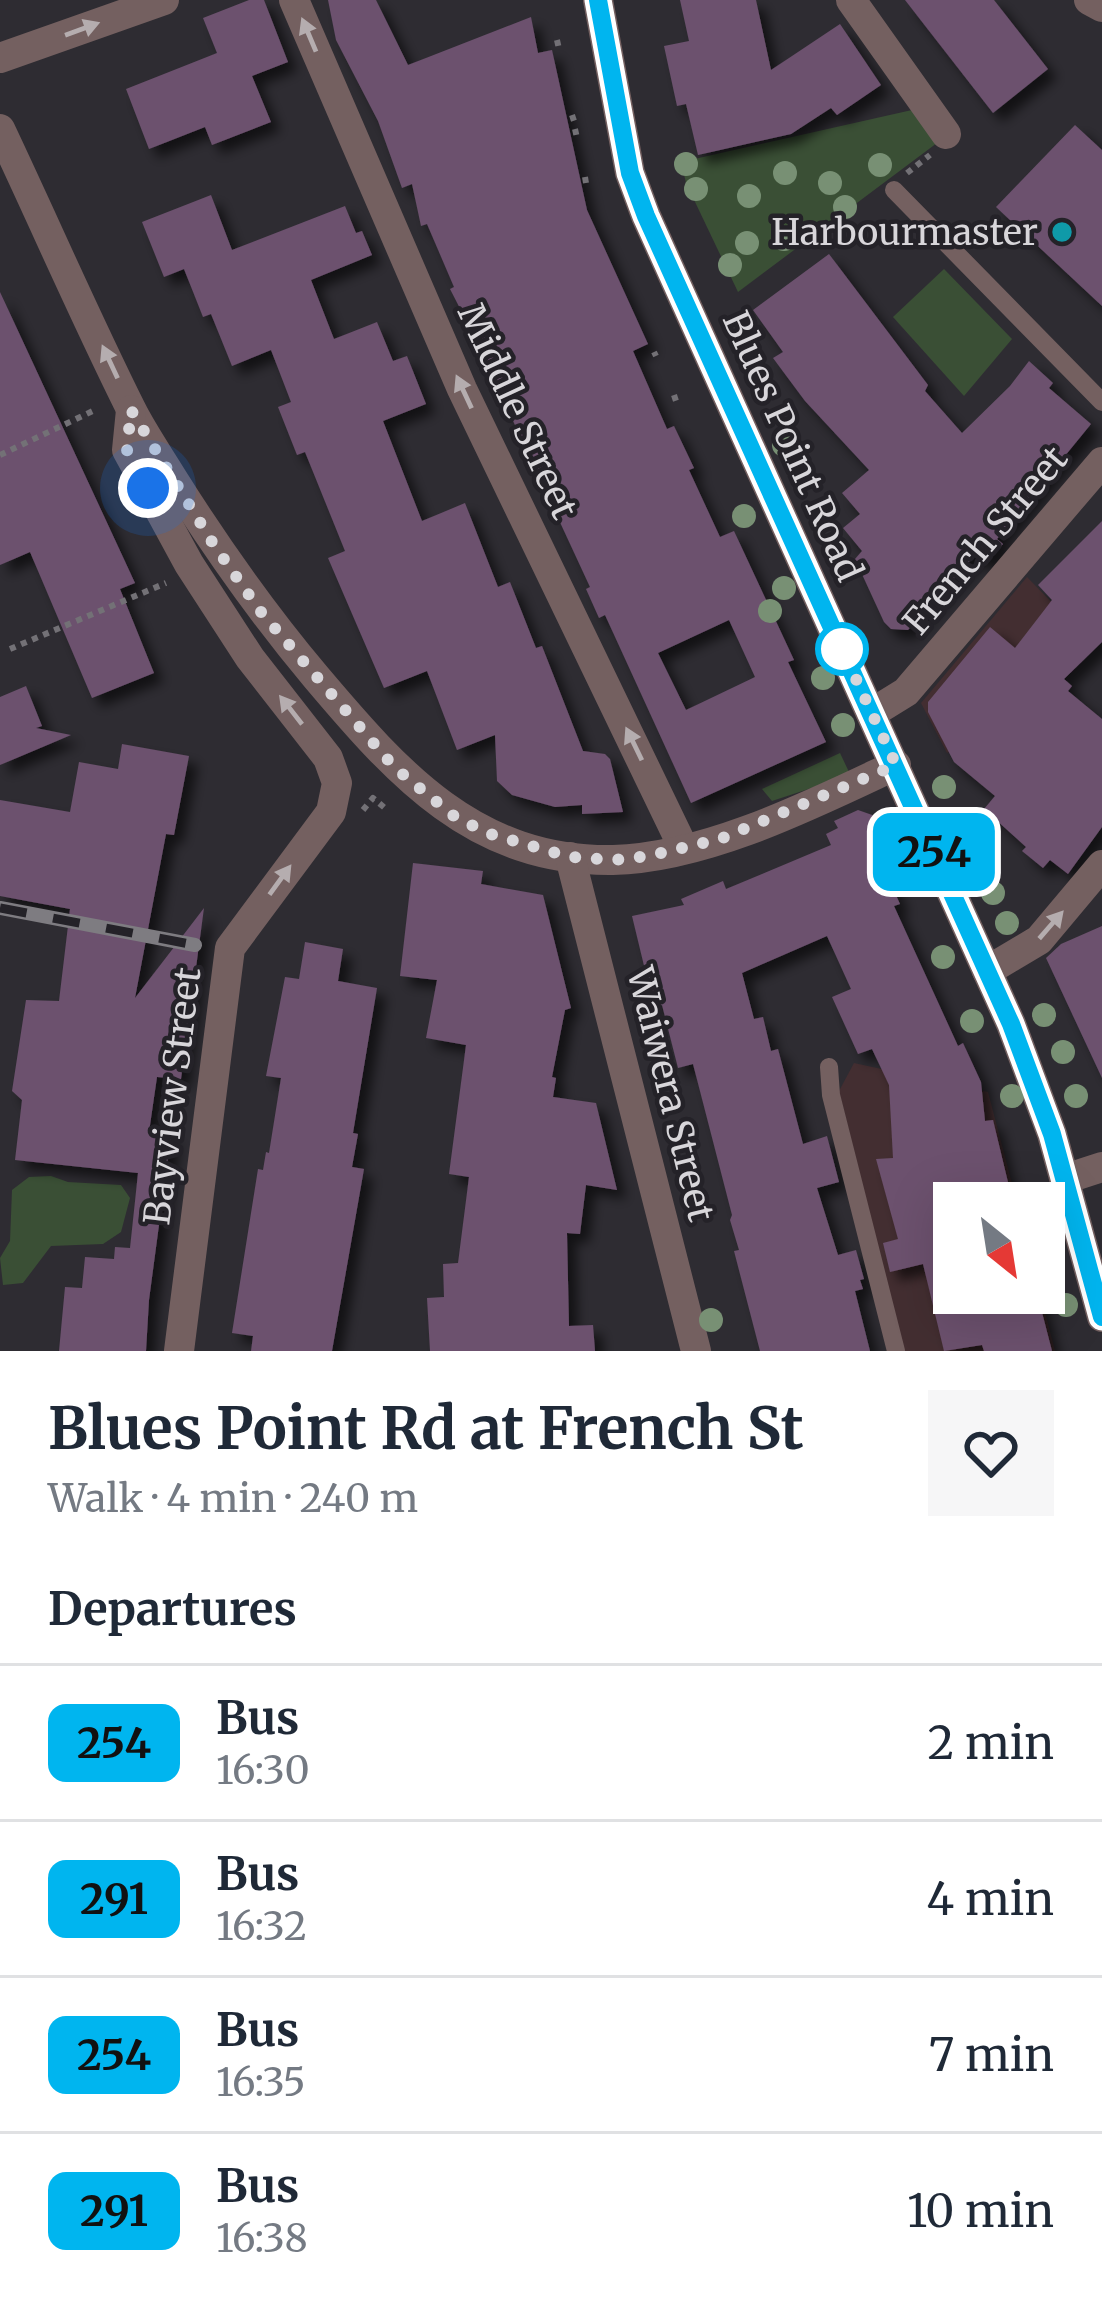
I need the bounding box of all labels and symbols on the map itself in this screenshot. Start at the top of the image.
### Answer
one-way arrow [298,17,318,52]
one-way arrow [64,19,100,37]
place label: Harbourmaster [771,210,1038,255]
marker: Harbourmaster [1049,219,1075,245]
street label: Middle Street [448,296,587,526]
street label: Blues Point Road [713,304,872,588]
one-way arrow [100,344,120,379]
one-way arrow [454,374,474,409]
street label: French Street [894,437,1077,644]
your location [118,458,178,518]
unlabelled marker [817,624,867,674]
one-way arrow [279,694,304,725]
one-way arrow [624,727,644,761]
line badge: 254 [865,813,1003,891]
one-way arrow [268,864,292,896]
one-way arrow [1037,911,1063,941]
street label: Waiwera Street [617,961,724,1226]
street label: Bayview Street [134,965,211,1227]
north arrow [933,1182,1065,1314]

